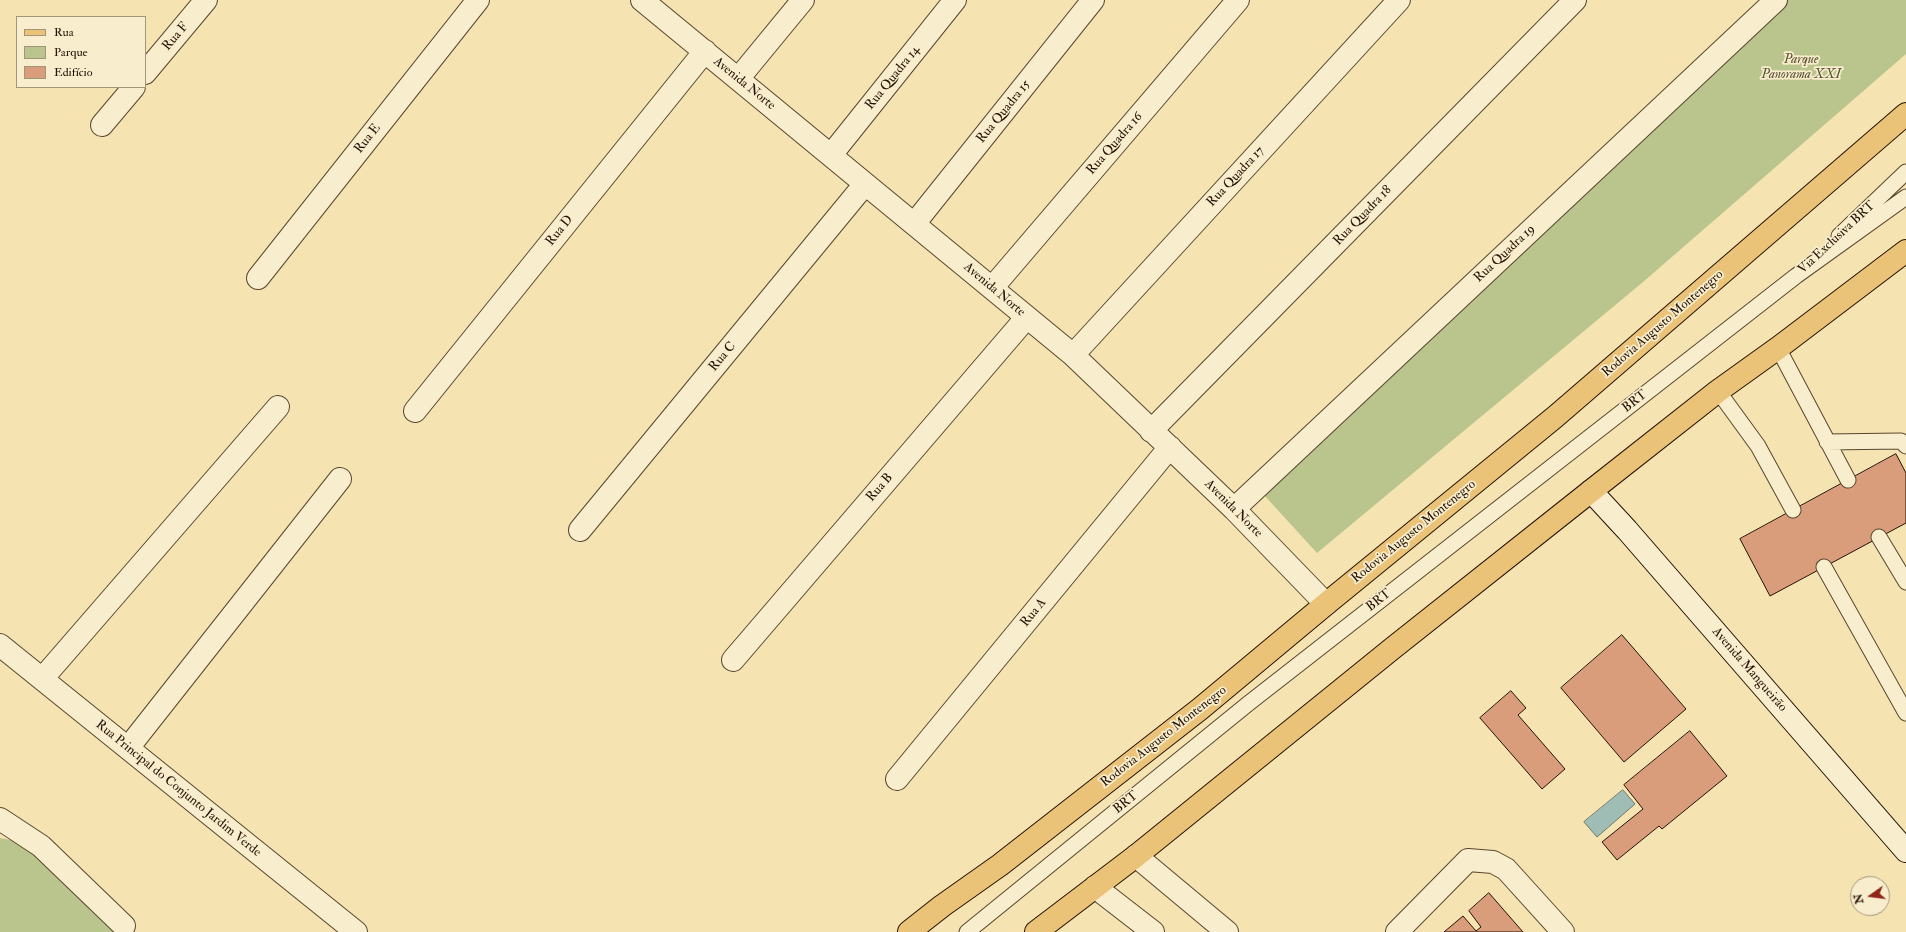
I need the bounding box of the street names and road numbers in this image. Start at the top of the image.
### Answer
street label: Rua F [160,20,192,54]
street label: Rua Quadra 14 [862,43,924,113]
street label: Avenida Norte [710,54,778,114]
street label: Rua Quadra 15 [974,77,1034,147]
street label: Rua Quadra 16 [1084,110,1146,178]
street label: Rua E [352,121,384,157]
street label: Rua Quadra 17 [1204,144,1268,210]
street label: Rua Quadra 18 [1331,183,1395,249]
street label: Via Exclusiva BRT [1795,198,1879,278]
street label: Rua D [543,213,577,249]
street label: Rua Quadra 19 [1471,222,1539,286]
street label: Avenida Norte [960,260,1028,320]
street label: Rodovia Augusto Montenegro [1599,267,1727,381]
street label: Rua C [706,339,740,375]
street label: BRT [1620,388,1650,416]
street label: Rua B [863,471,897,505]
street label: Avenida Norte [1201,477,1265,541]
street label: Rodovia Augusto Montenegro [1349,477,1479,587]
street label: BRT [1364,587,1394,615]
street label: Rua A [1018,596,1050,630]
street label: Avenida Mangueirão [1708,625,1790,715]
street label: Rodovia Augusto Montenegro [1098,683,1230,791]
street label: Rua Principal do Conjunto Jardim Verde [92,717,264,861]
street label: BRT [1111,788,1141,818]

